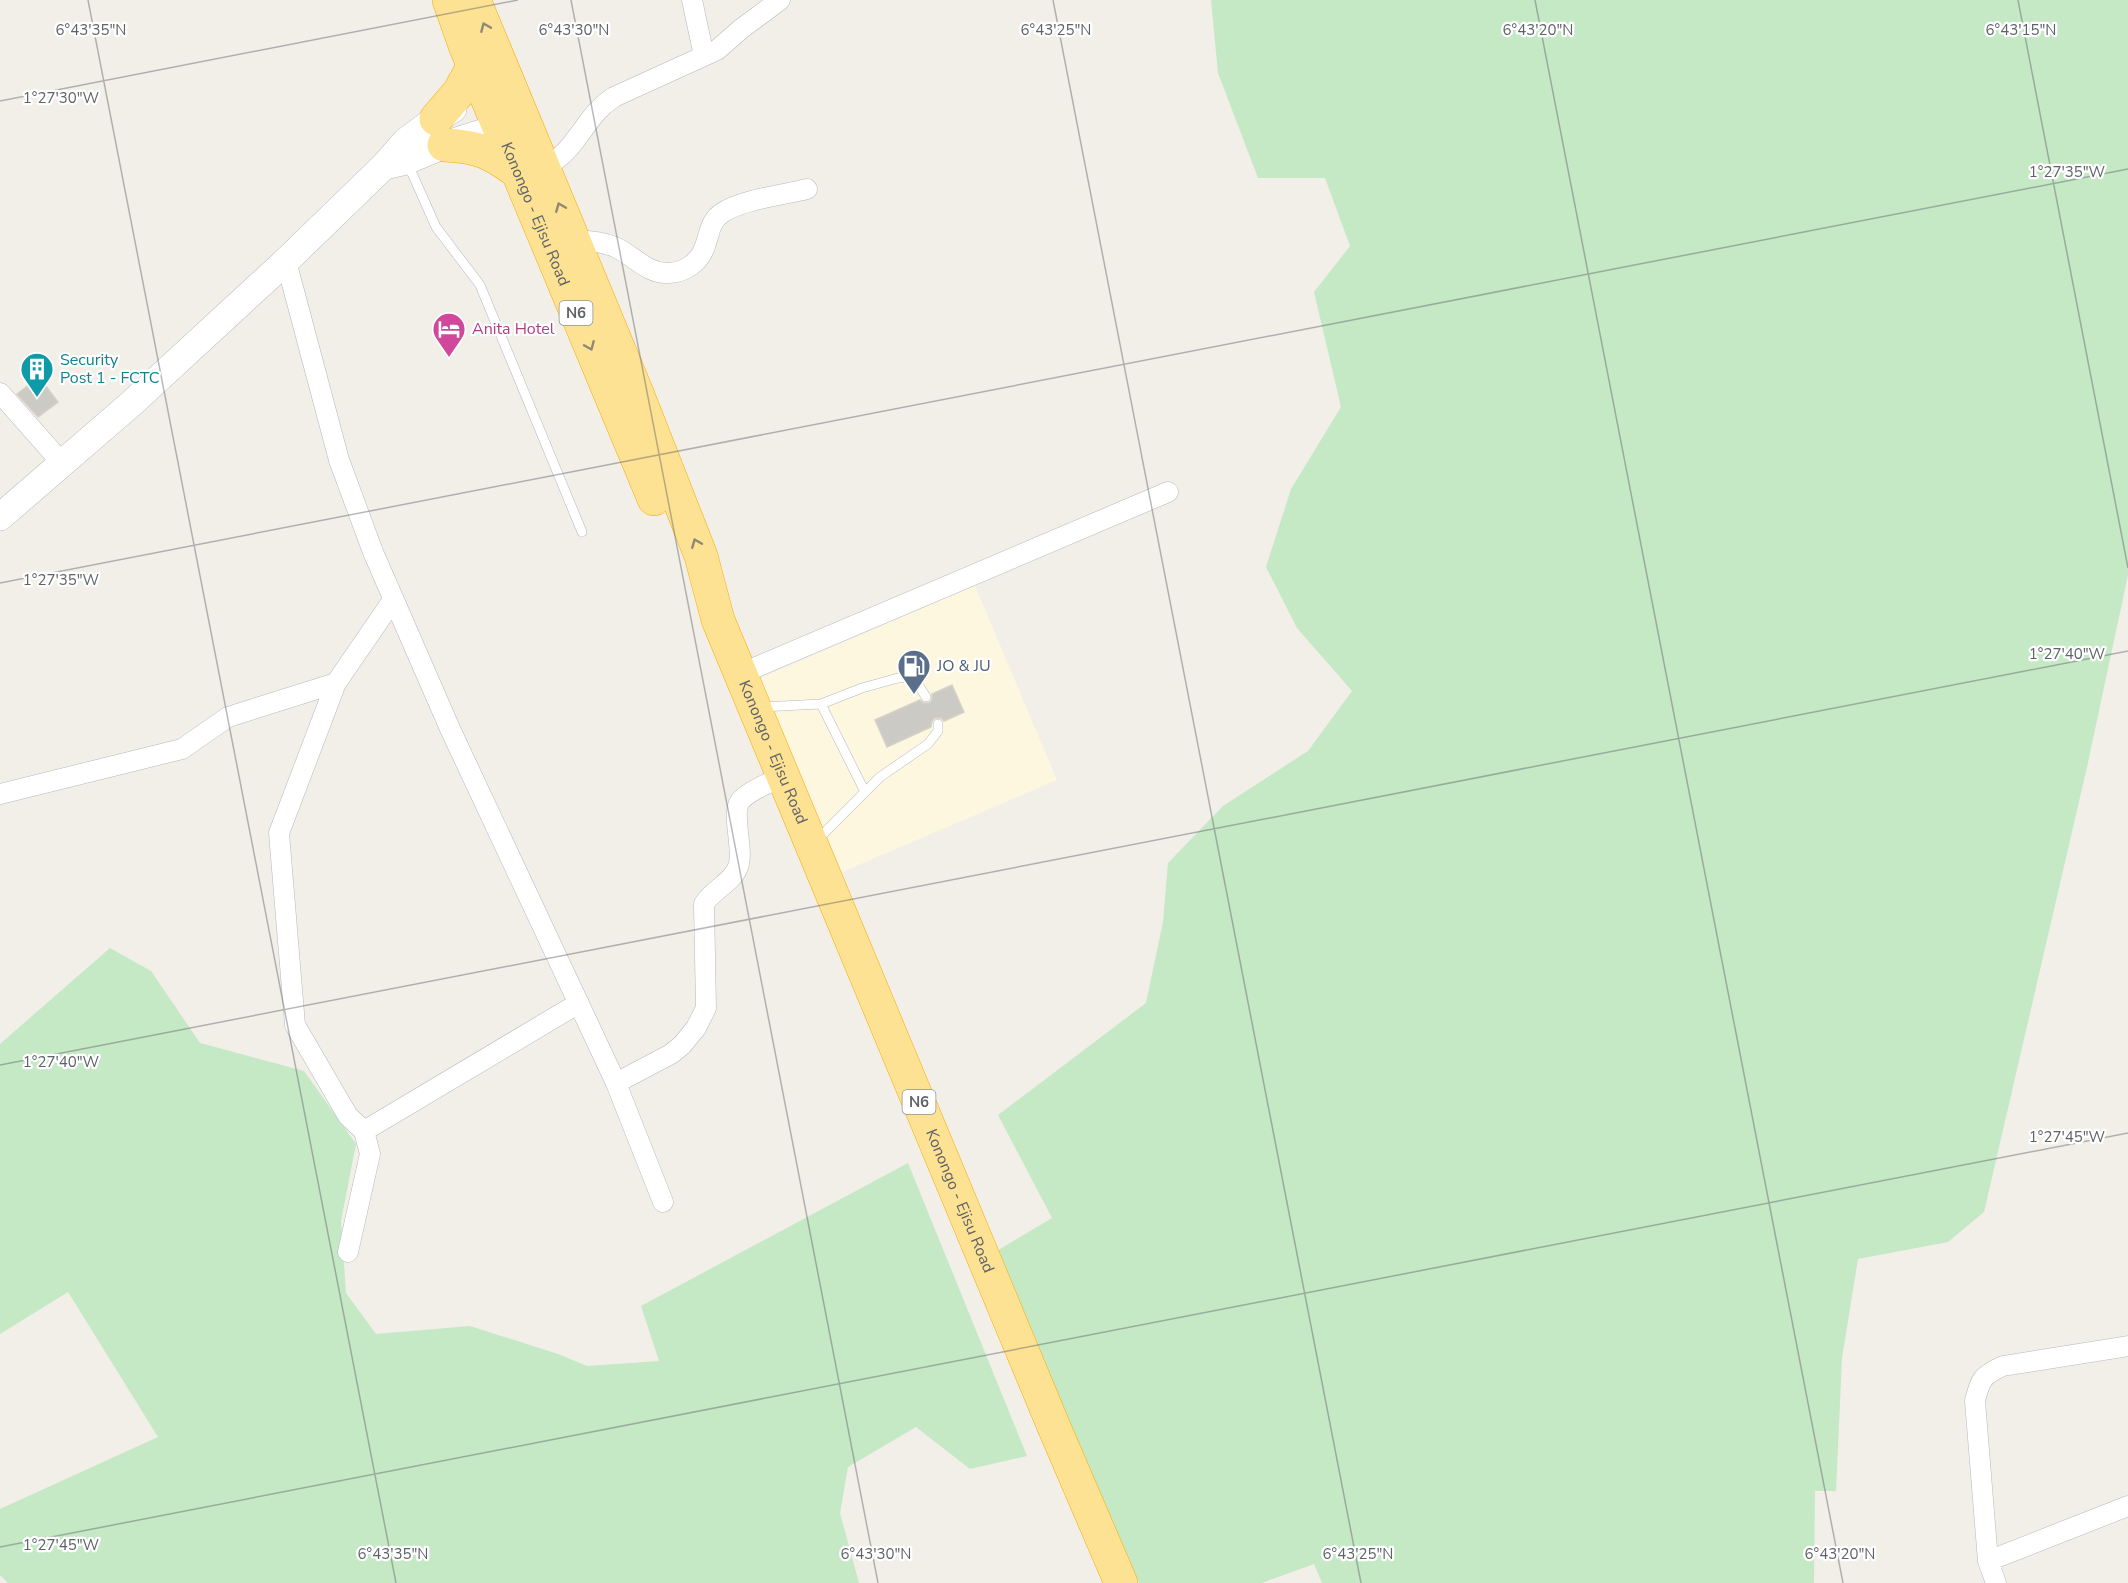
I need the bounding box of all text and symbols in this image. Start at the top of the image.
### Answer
text: 6°43'35"N [56,20,126,40]
text: 6°43'30"N [539,20,609,40]
text: 6°43'25"N [1021,20,1091,40]
text: 6°43'20"N [1503,20,1573,40]
text: 6°43'15"N [1986,20,2056,40]
one-way arrow [480,22,492,33]
text: 1°27'30"W [23,88,100,108]
street label: Konongo - Ejisu Road [495,139,575,290]
text: 1°27'35"W [2029,162,2106,182]
one-way arrow [555,202,567,213]
road number: N6 [560,301,592,325]
hotel icon: Anita Hotel [431,311,467,358]
place label: Anita Hotel [472,318,555,340]
one-way arrow [583,339,595,350]
place label: Security Post 1 - FCTC [60,349,160,389]
building icon: Security Post 1 - FCTC [19,351,55,398]
one-way arrow [691,539,703,550]
text: 1°27'35"W [23,570,100,590]
text: 1°27'40"W [2029,644,2106,664]
fuel station icon: JO & JU [896,648,932,695]
place label: JO & JU [936,655,991,677]
street label: Konongo - Ejisu Road [733,677,813,828]
text: 1°27'40"W [23,1052,100,1072]
road number: N6 [902,1090,936,1114]
street label: Konongo - Ejisu Road [920,1126,1000,1276]
text: 1°27'45"W [2029,1127,2106,1147]
text: 1°27'45"W [23,1535,100,1555]
text: 6°43'35"N [358,1544,428,1564]
text: 6°43'30"N [841,1544,911,1564]
text: 6°43'25"N [1323,1544,1393,1564]
text: 6°43'20"N [1805,1544,1875,1564]

